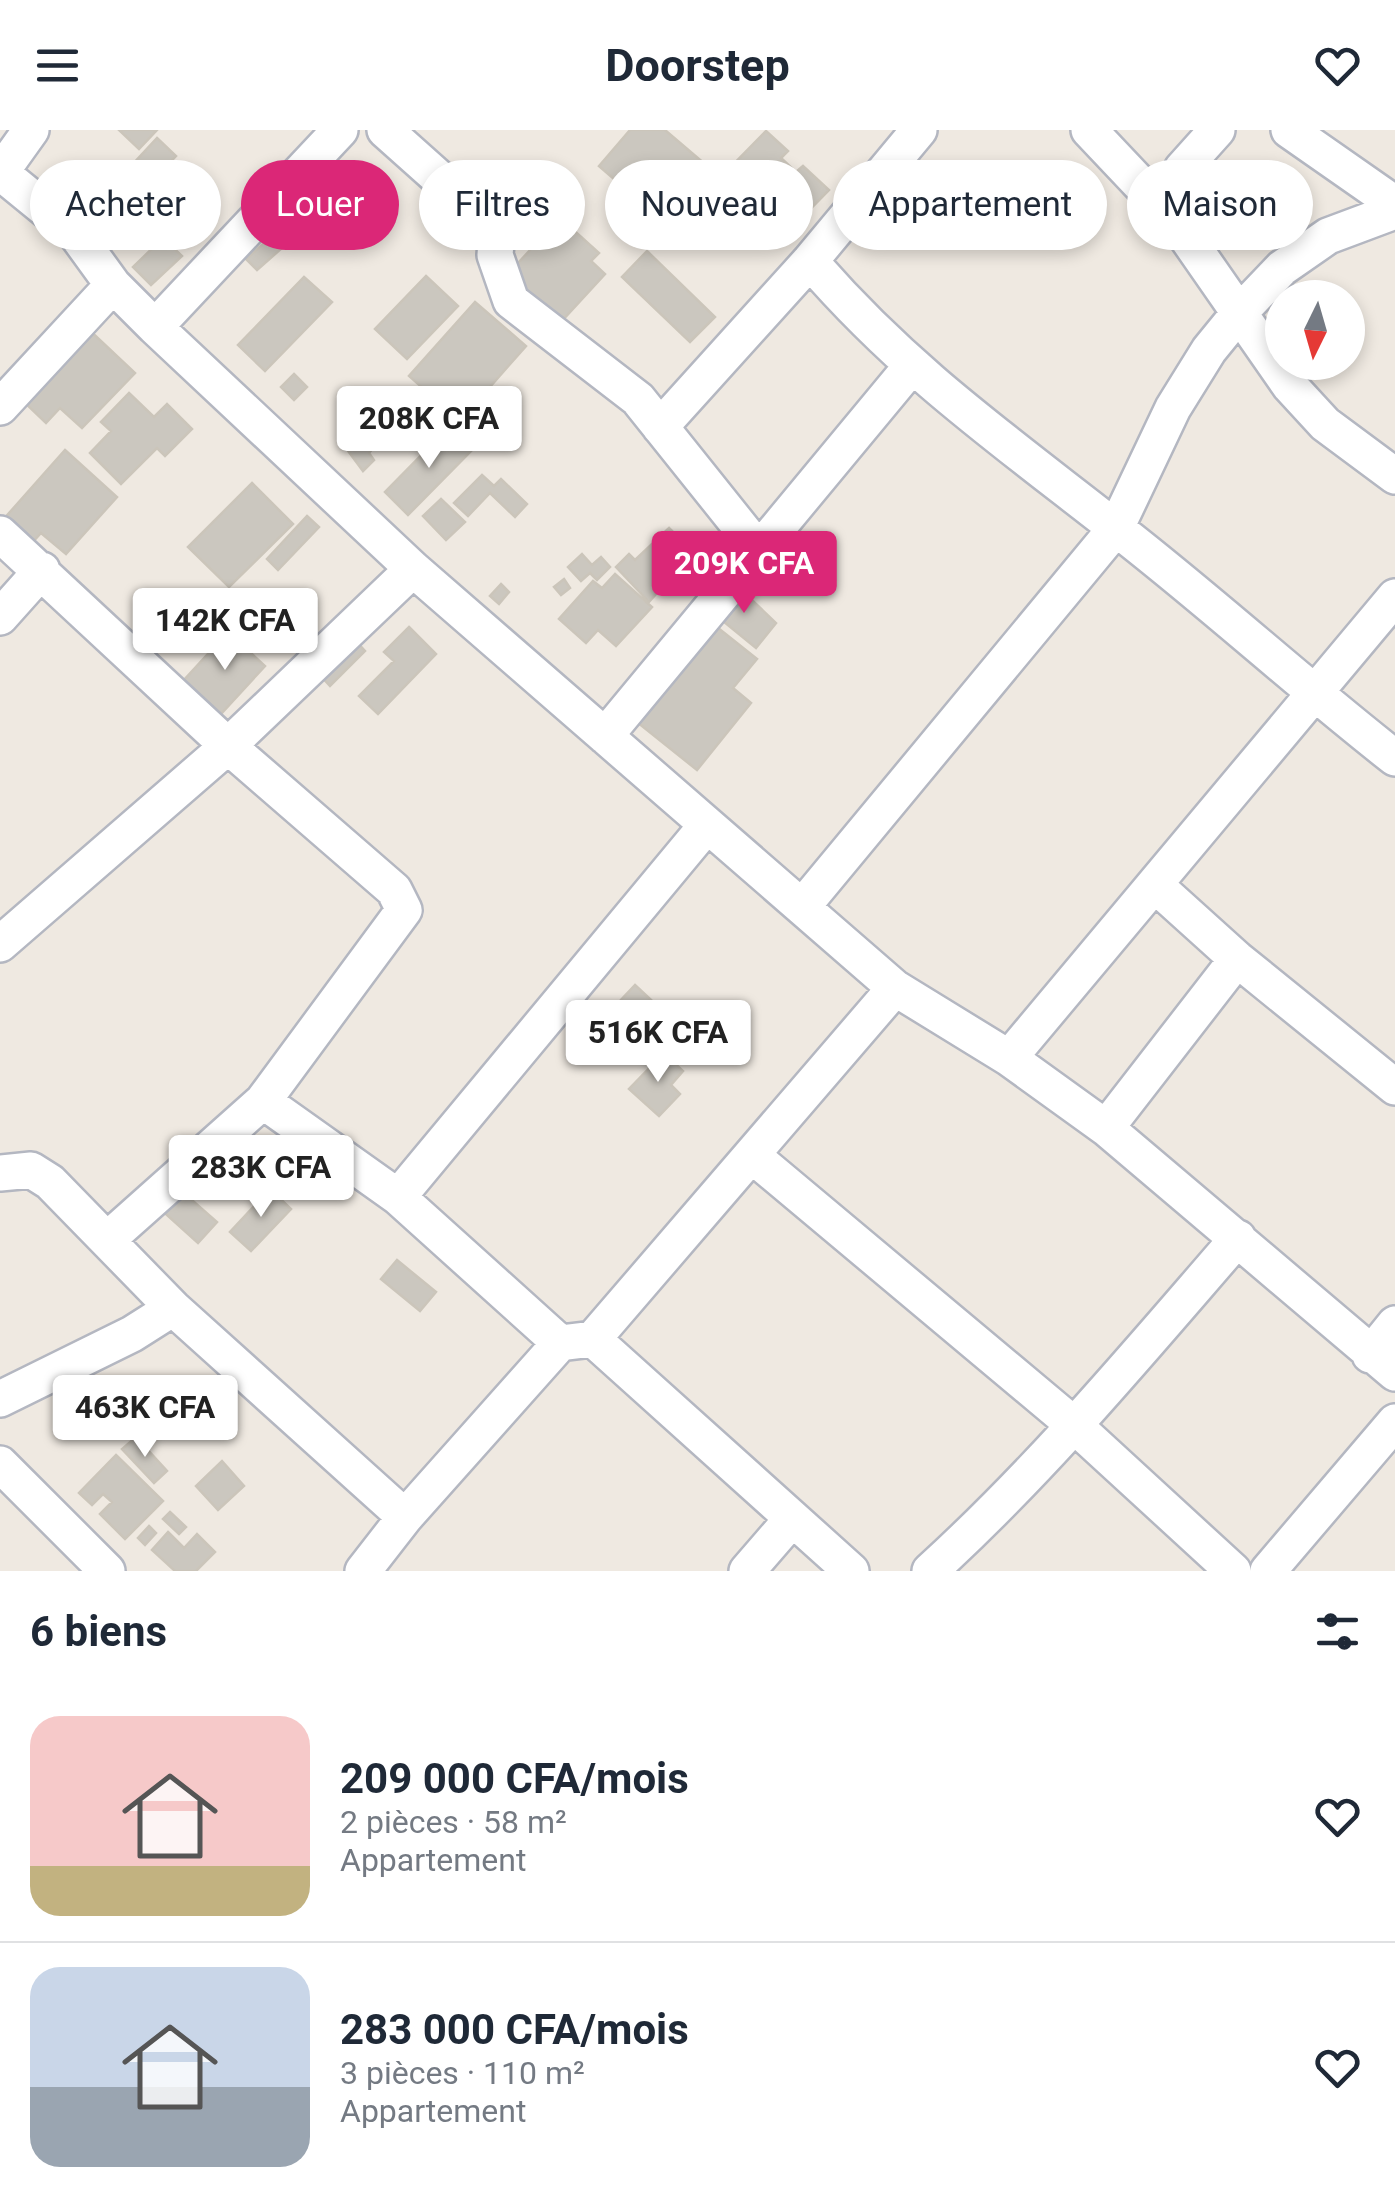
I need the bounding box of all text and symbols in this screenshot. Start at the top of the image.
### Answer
icon: menu [30,38,85,93]
icon: heart [1310,38,1365,93]
text: Doorstep [605,39,790,92]
chip: Acheter [30,160,221,250]
chip: Louer [241,160,399,250]
chip: Filtres [419,160,585,250]
chip: Nouveau [605,160,813,250]
chip: Appartement [833,160,1107,250]
chip: Maison [1127,160,1313,250]
north arrow [1265,280,1365,380]
map controls [1265,280,1365,380]
pin: 208K CFA [326,386,532,471]
text: 208K CFA [359,399,499,437]
pin: 209K CFA [641,531,847,616]
text: 209K CFA [674,544,814,582]
pin: 142K CFA [122,588,328,673]
text: 142K CFA [155,601,295,639]
pin: 516K CFA [555,1000,761,1085]
text: 516K CFA [588,1013,728,1051]
pin: 283K CFA [158,1135,364,1220]
text: 283K CFA [191,1148,331,1186]
pin: 463K CFA [42,1375,248,1460]
text: 463K CFA [75,1388,215,1426]
icon: filters [1310,1604,1365,1659]
text: 6 biens [30,1607,167,1656]
text: 209 000 CFA/mois [340,1754,689,1803]
icon: home [110,1756,230,1876]
icon: heart [1310,1789,1365,1844]
text: 2 pièces · 58 m² [340,1803,567,1841]
text: Appartement [340,1841,526,1879]
text: 283 000 CFA/mois [340,2005,689,2054]
icon: home [110,2007,230,2127]
icon: heart [1310,2040,1365,2095]
text: 3 pièces · 110 m² [340,2054,585,2092]
text: Appartement [340,2092,526,2130]

